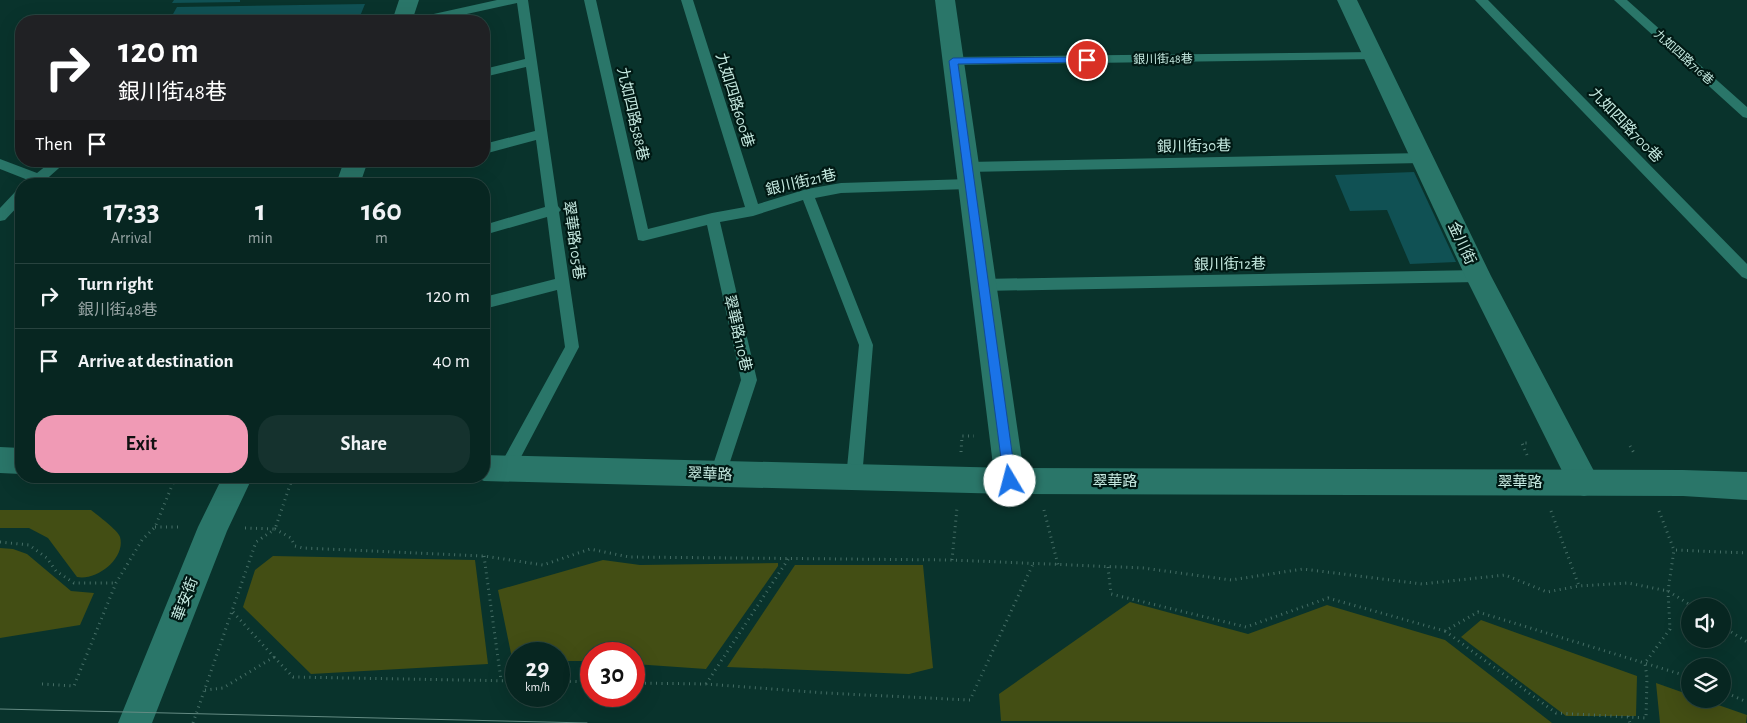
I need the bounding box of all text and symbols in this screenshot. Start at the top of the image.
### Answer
street label: 九如四路716巷 [1652,27,1716,86]
text: 120 m [118,34,199,69]
icon: right [35,35,100,100]
pin [1066,39,1108,81]
icon: arrive [1073,46,1101,74]
street label: 九如四路600巷 [713,51,758,149]
street label: 銀川街48巷 [1133,51,1193,66]
street label: 九如四路588巷 [614,65,653,162]
text: 銀川街48巷 [118,81,227,103]
street label: 九如四路700巷 [1587,84,1666,165]
icon: arrive [83,130,111,158]
text: Then [35,135,73,154]
street label: 銀川街30巷 [1157,137,1231,155]
street label: 銀川街21巷 [764,166,838,198]
text: 17:33 [103,196,160,226]
text: 1 [255,196,266,226]
text: 160 [361,196,402,226]
street label: 翠華路105巷 [561,200,587,280]
street label: 金川街 [1445,219,1479,267]
text: Arrival [111,230,152,246]
text: min [248,230,273,246]
text: m [375,230,388,246]
street label: 銀川街12巷 [1194,255,1266,273]
text: Turn right [78,275,153,294]
icon: right [35,282,63,310]
text: 120 m [426,287,470,306]
street label: 翠華路110巷 [721,293,755,373]
text: 銀川街48巷 [78,302,157,318]
icon: arrive [35,347,63,375]
text: Arrive at destination [78,352,234,371]
text: 40 m [432,352,470,371]
button: Exit [35,415,248,473]
button: Share [258,415,470,473]
position arrow [983,454,1035,506]
street label: 翠華路 [687,465,733,483]
street label: 翠華路 [1092,473,1138,489]
street label: 翠華路 [1497,474,1543,490]
street label: 華安街 [169,575,201,623]
map controls [1681,598,1731,708]
button: sound [1681,598,1731,648]
speed limit sign: 30 [580,642,645,707]
text: 29 [526,656,549,681]
button: layers [1681,658,1731,708]
text: km/h [525,681,550,693]

